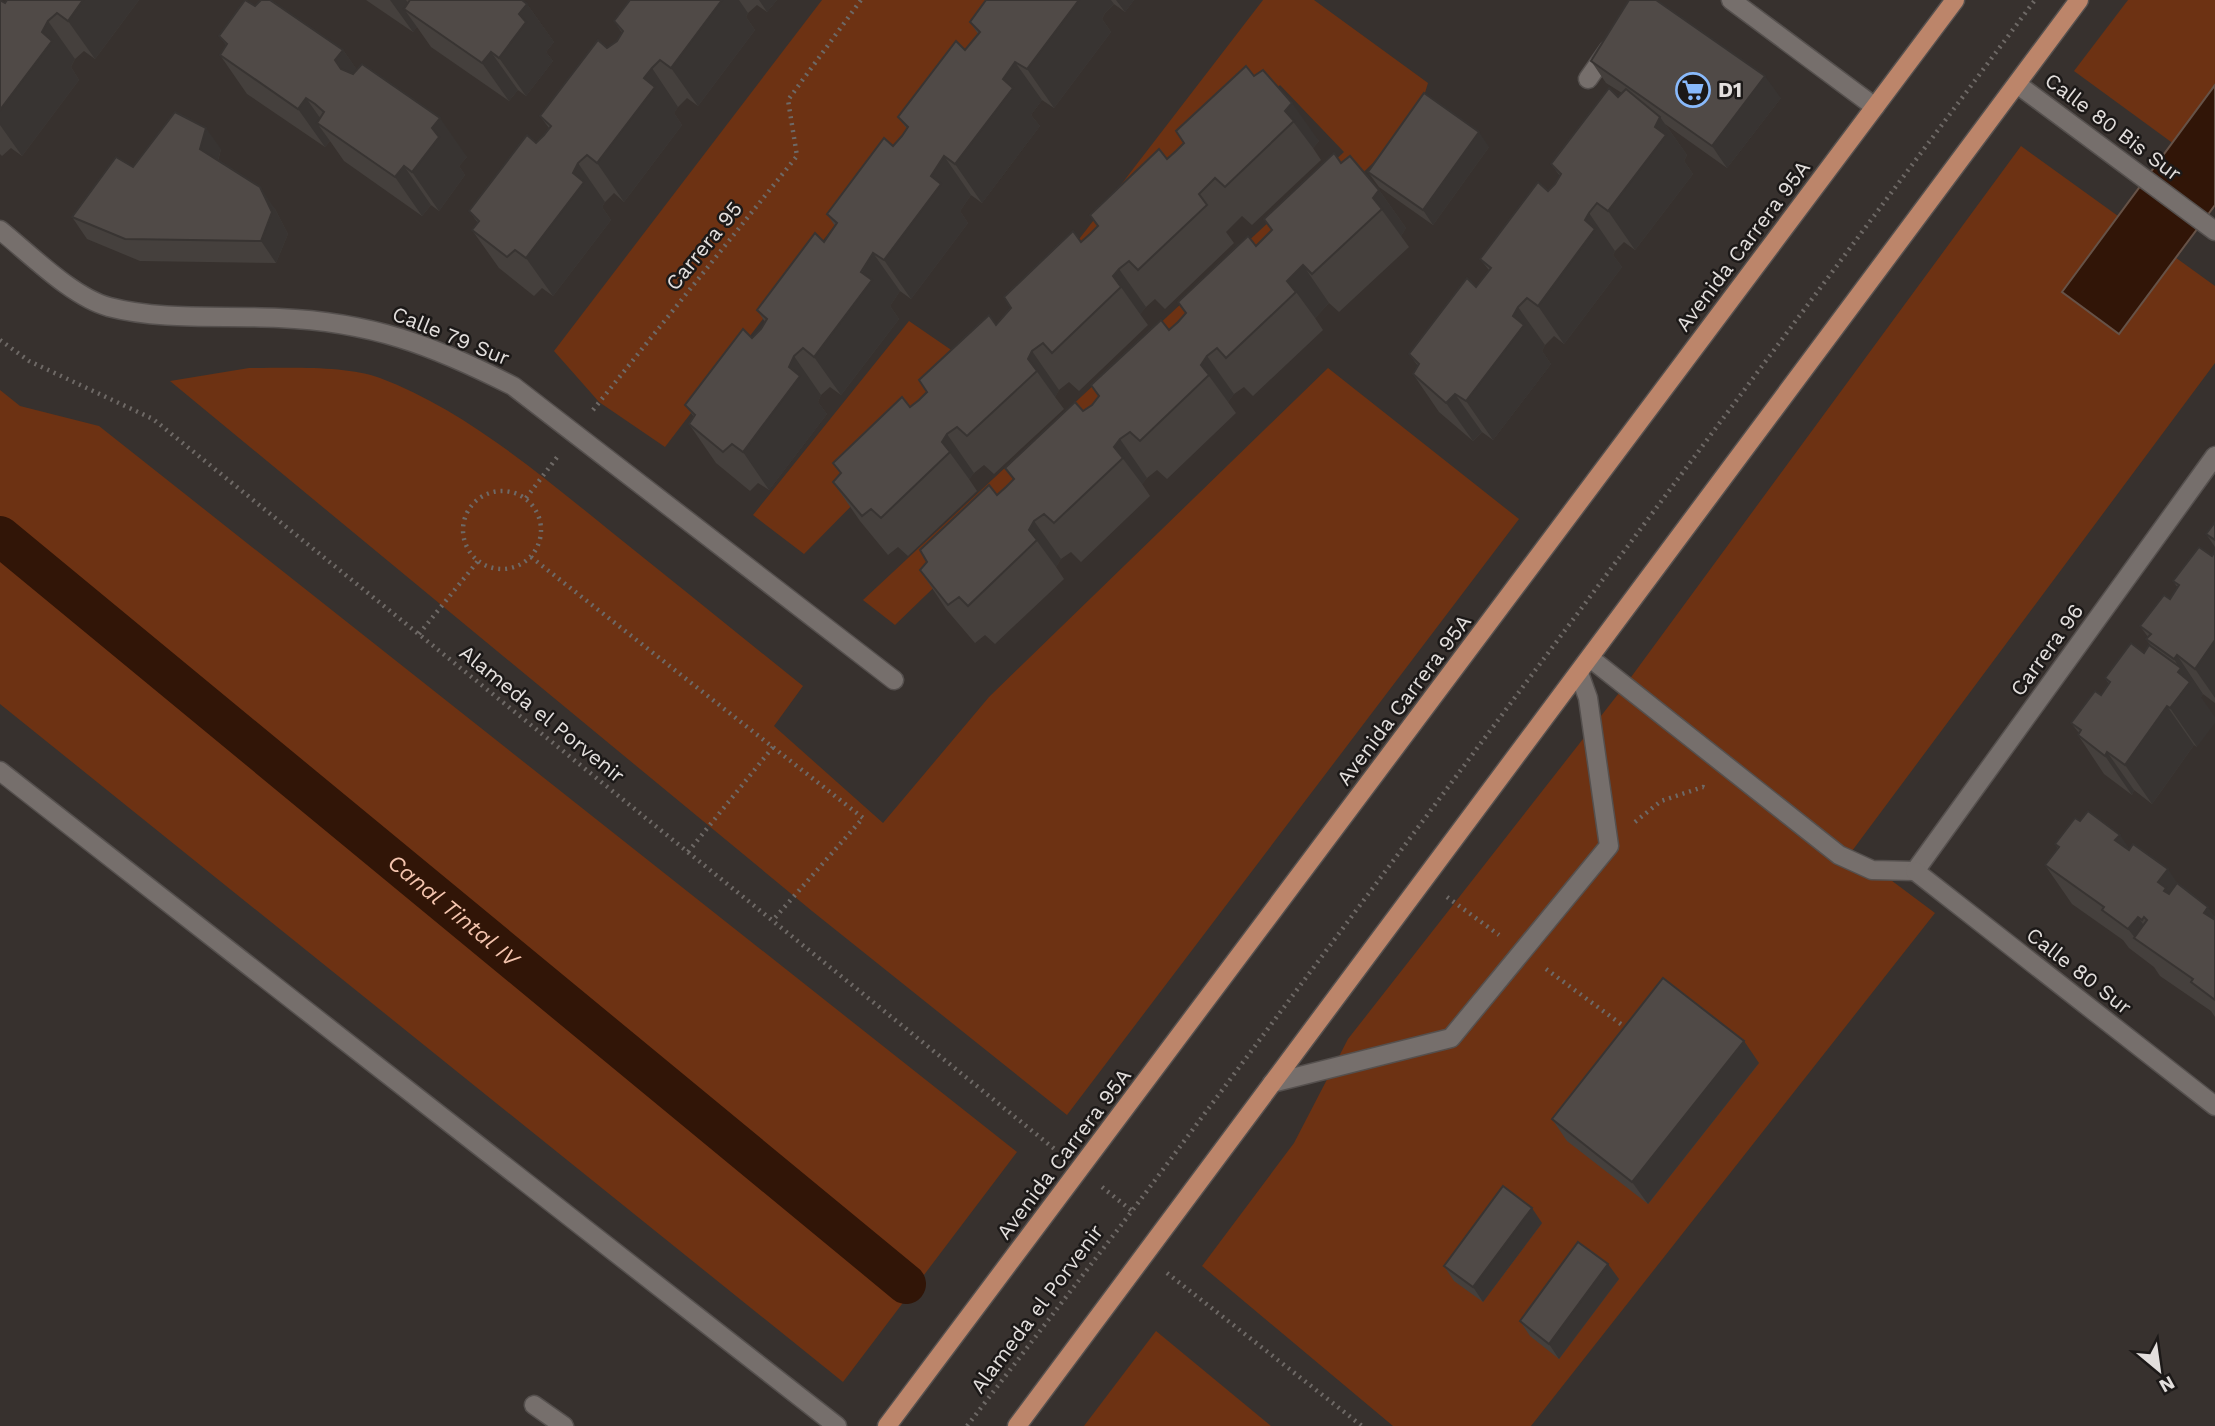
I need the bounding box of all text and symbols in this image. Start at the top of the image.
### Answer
street label: Calle 80 Bis Sur [2040,67,2187,186]
supermarket icon: D1 [1674,71,1712,109]
place label: D1 [1718,77,1742,102]
street label: Avenida Carrera 95A [1670,155,1815,336]
street label: Carrera 95 [660,196,747,295]
street label: Calle 79 Sur [389,301,514,371]
street label: Carrera 96 [2005,599,2088,701]
street label: Avenida Carrera 95A [1331,609,1476,790]
street label: Alameda el Porvenir [455,639,630,788]
water label: Canal Tintal IV [382,849,526,974]
street label: Calle 80 Sur [2022,922,2137,1020]
street label: Avenida Carrera 95A [991,1063,1136,1244]
street label: Alameda el Porvenir [965,1219,1109,1398]
north arrow [2124,1335,2194,1405]
text: N [2155,1371,2179,1398]

